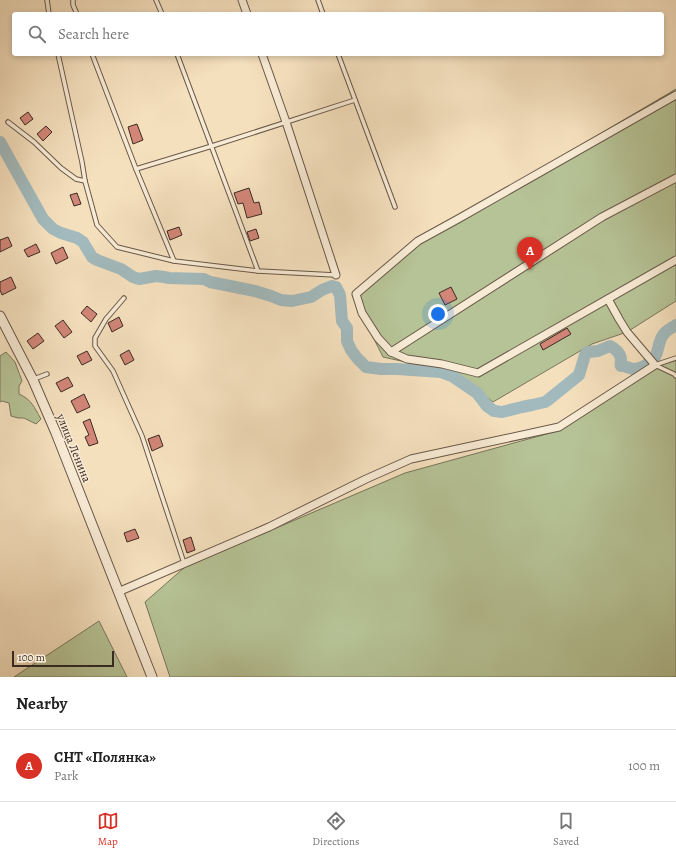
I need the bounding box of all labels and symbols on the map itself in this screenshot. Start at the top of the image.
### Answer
pin: A [517,237,543,270]
your location [428,304,448,324]
street label: улица Ленина [53,410,95,485]
scale bar [12,649,114,668]

